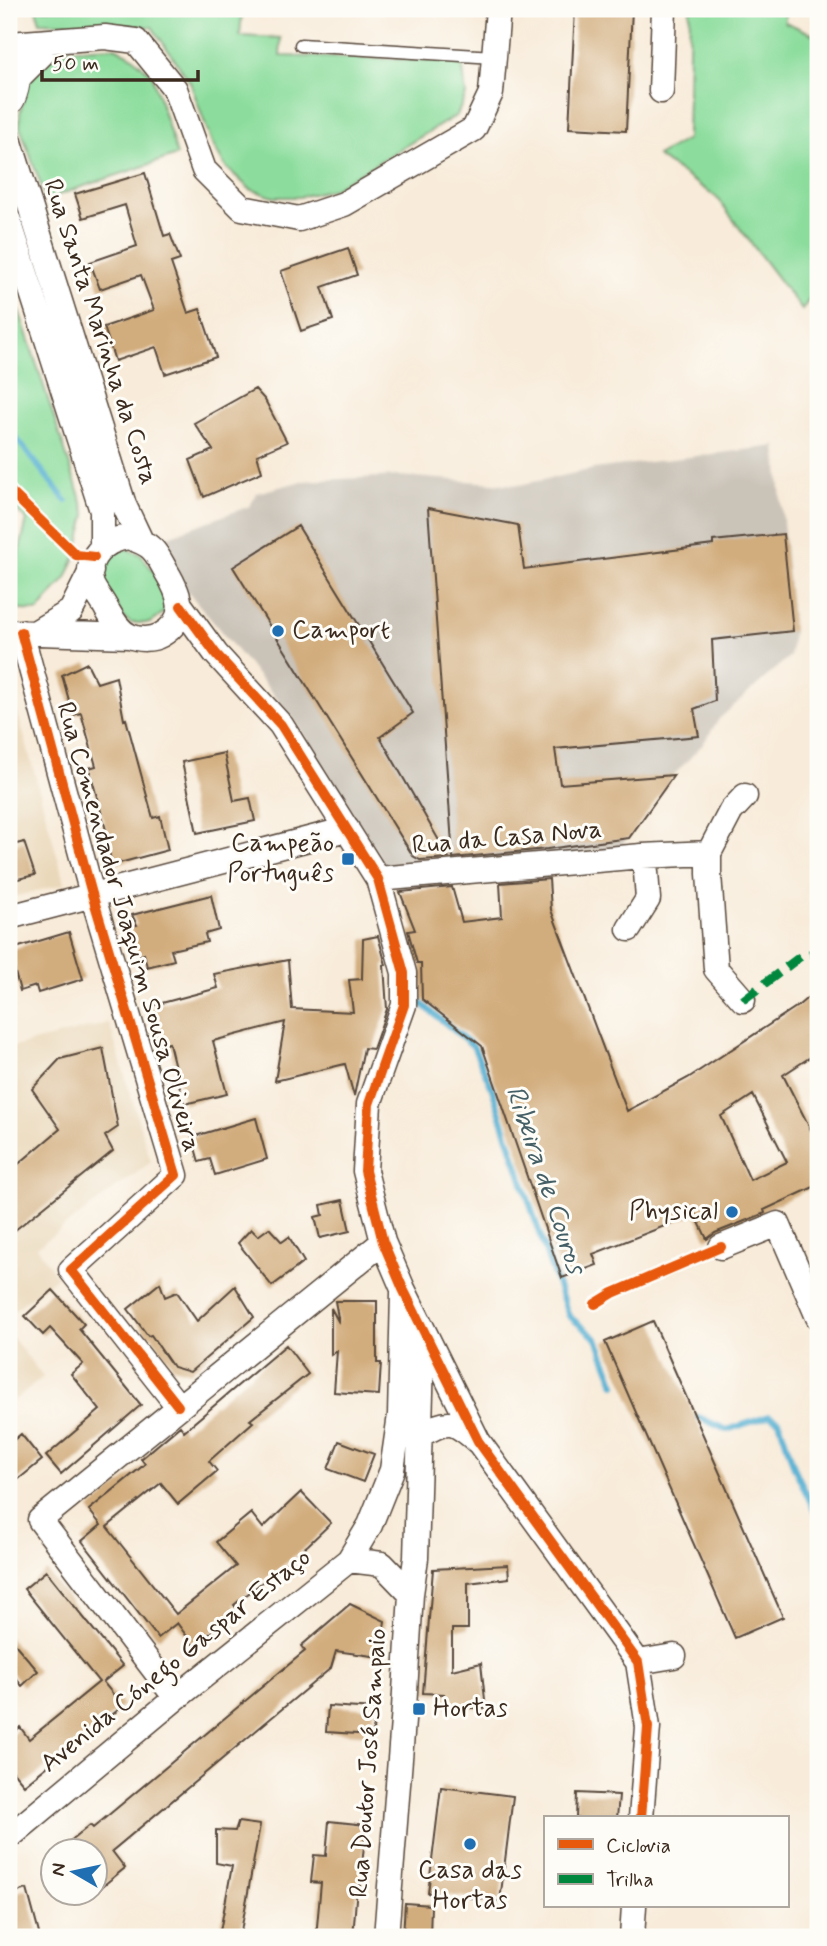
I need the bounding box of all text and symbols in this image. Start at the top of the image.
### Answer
scale bar [42,38,198,82]
text: 50 m [52,50,99,78]
street label: Rua Santa Marinha da Costa [34,175,166,489]
place label: Camport [292,614,390,648]
marker: Camport [270,623,286,639]
street label: Rua Comendador Joaquim Sousa Oliveira [47,698,209,1156]
street label: Rua da Casa Nova [411,813,603,863]
place label: Campeão Português [227,827,334,891]
marker: Campeão Português [340,851,356,867]
water label: Ribeira de Couros [496,1081,595,1281]
place label: Physical [629,1195,718,1229]
marker: Physical [724,1204,740,1220]
street label: Avenida Cónego Gaspar Estaço [34,1541,320,1783]
street label: Rua Doutor José Sampaio [343,1627,395,1899]
place label: Hortas [433,1692,508,1726]
marker: Hortas [411,1701,427,1717]
legend [544,1816,788,1908]
text: Ciclovia [606,1832,671,1860]
marker: Casa das Hortas [462,1836,478,1852]
north arrow [38,1838,108,1908]
place label: Casa das Hortas [418,1854,522,1918]
text: N [45,1861,72,1878]
text: Trilha [606,1866,654,1894]

